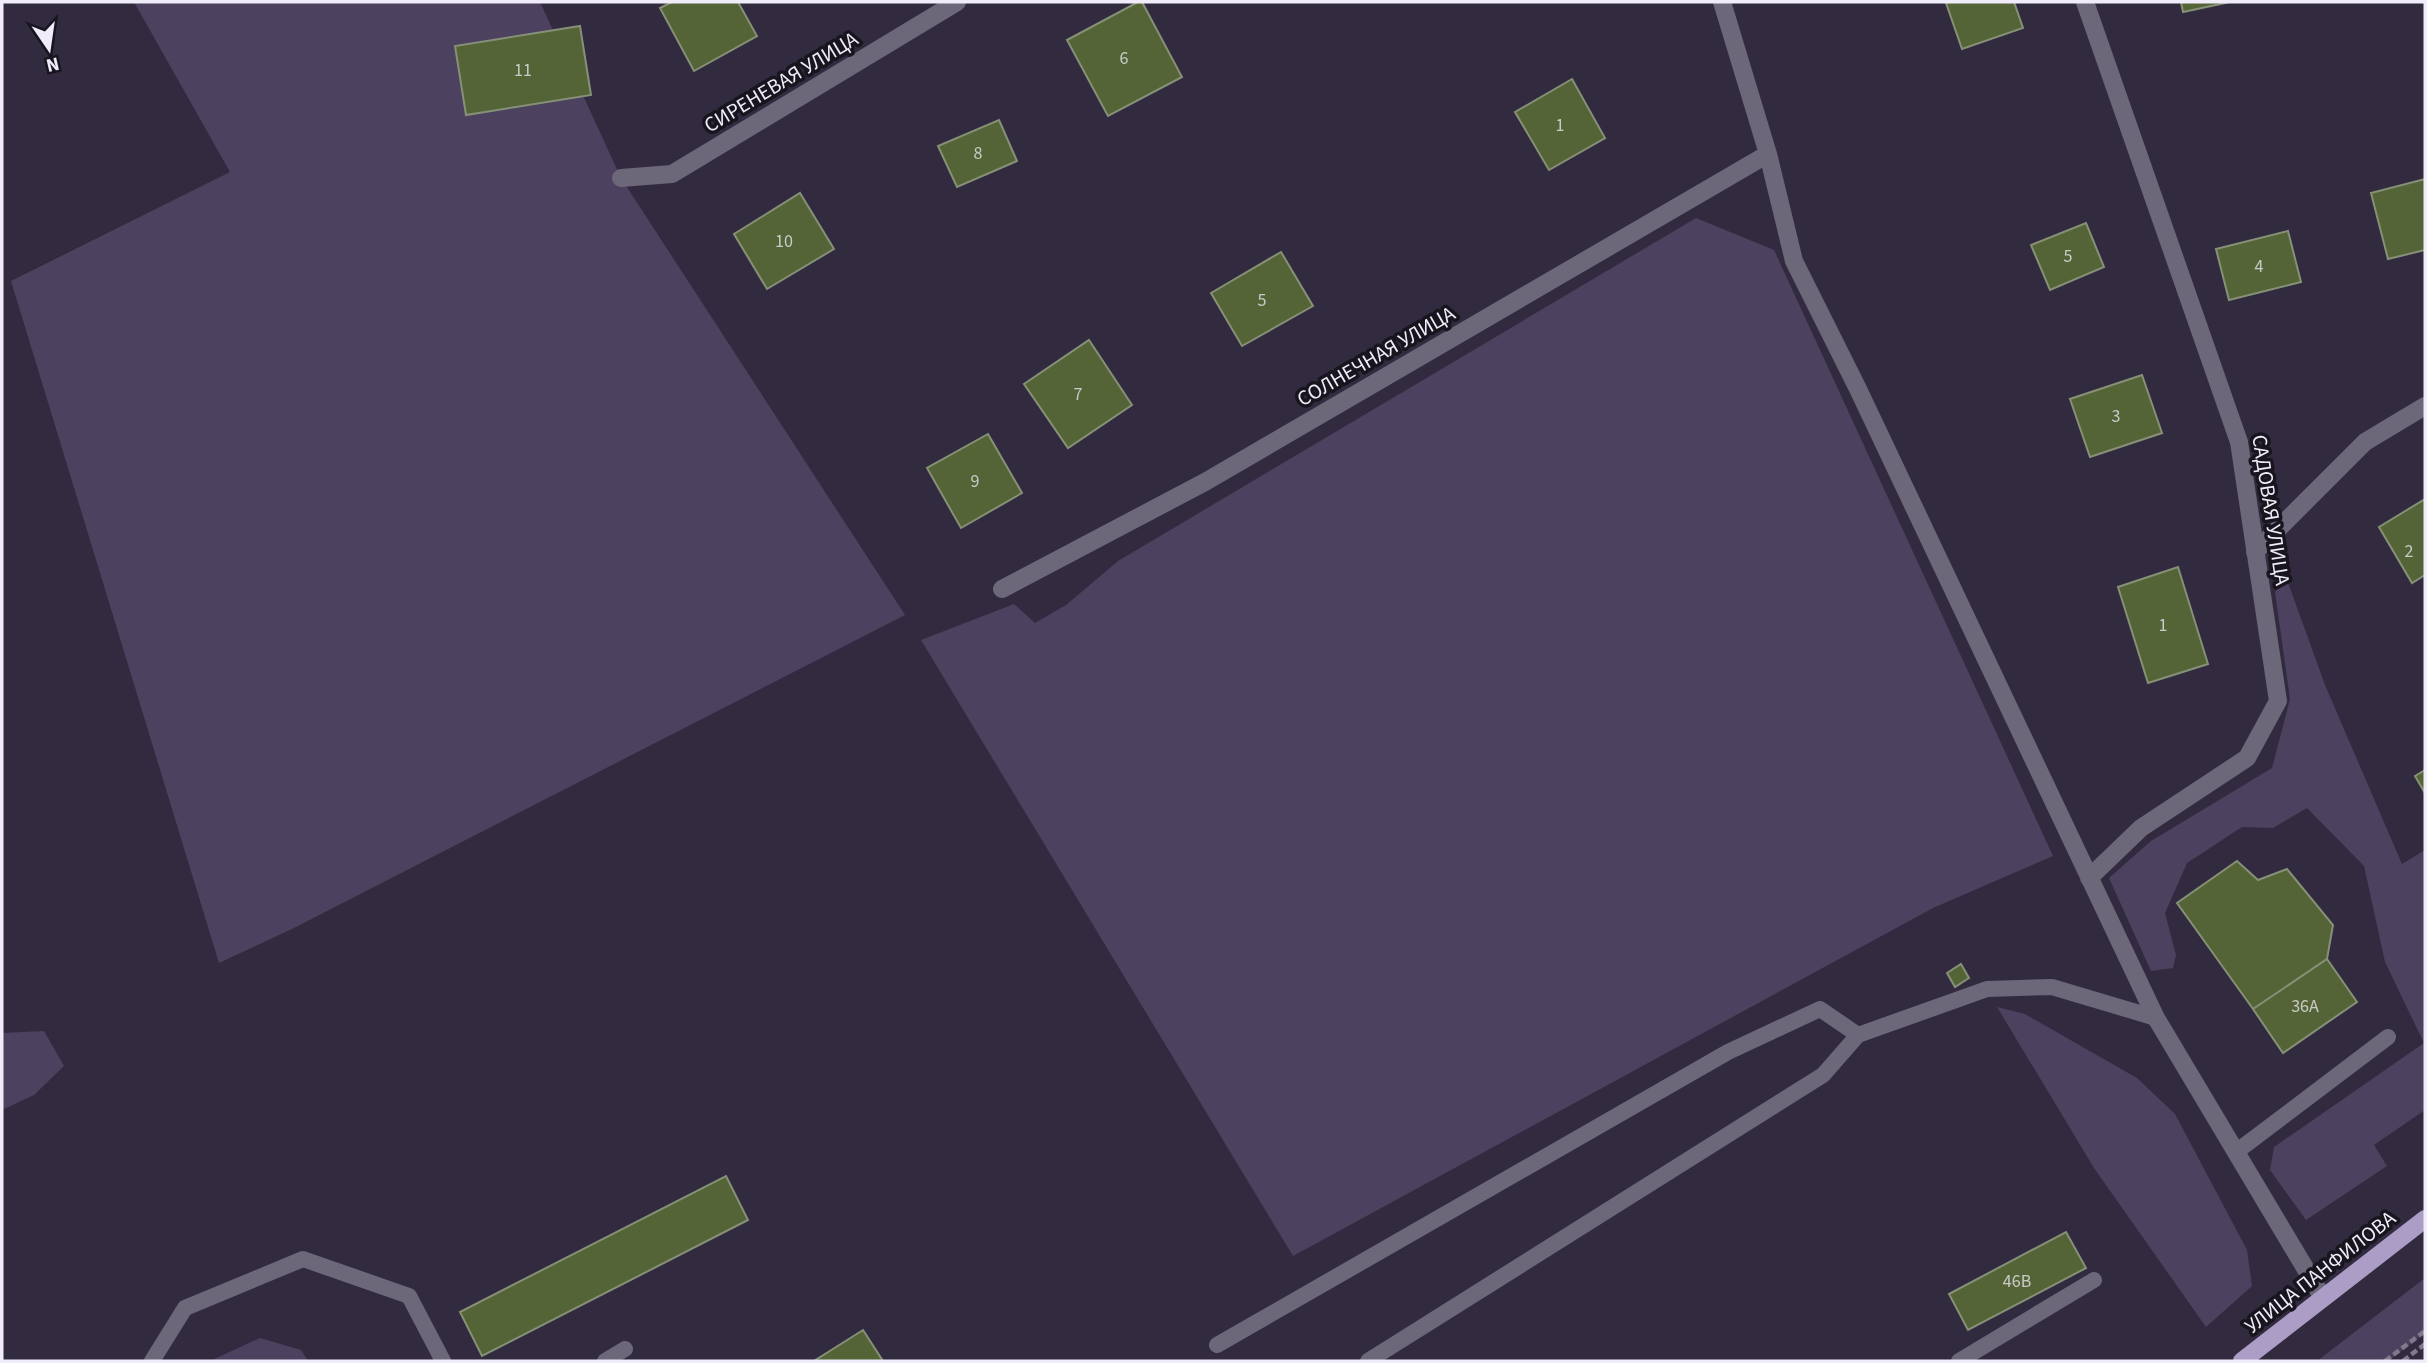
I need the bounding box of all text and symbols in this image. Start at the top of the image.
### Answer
north arrow [14,14,84,84]
street label: СИРЕНЕВАЯ УЛИЦА [698,24,864,140]
house number: 6 [1120,46,1129,71]
text: N [43,50,62,79]
house number: 11 [514,58,532,83]
house number: 1 [1556,113,1564,138]
house number: 8 [974,141,983,166]
house number: 10 [775,229,793,254]
house number: 5 [2064,244,2073,269]
house number: 4 [2255,254,2264,279]
house number: 5 [1258,288,1267,313]
street label: СОЛНЕЧНАЯ УЛИЦА [1291,298,1461,414]
house number: 7 [1074,382,1083,407]
house number: 3 [2112,404,2121,429]
street label: САДОВАЯ УЛИЦА [2244,432,2298,588]
house number: 9 [971,469,980,494]
house number: 2 [2405,539,2414,564]
house number: 1 [2159,613,2167,638]
house number: 36А [2291,994,2319,1019]
street label: УЛИЦА ПАНФИЛОВА [2238,1203,2402,1341]
house number: 46В [2003,1269,2031,1294]

